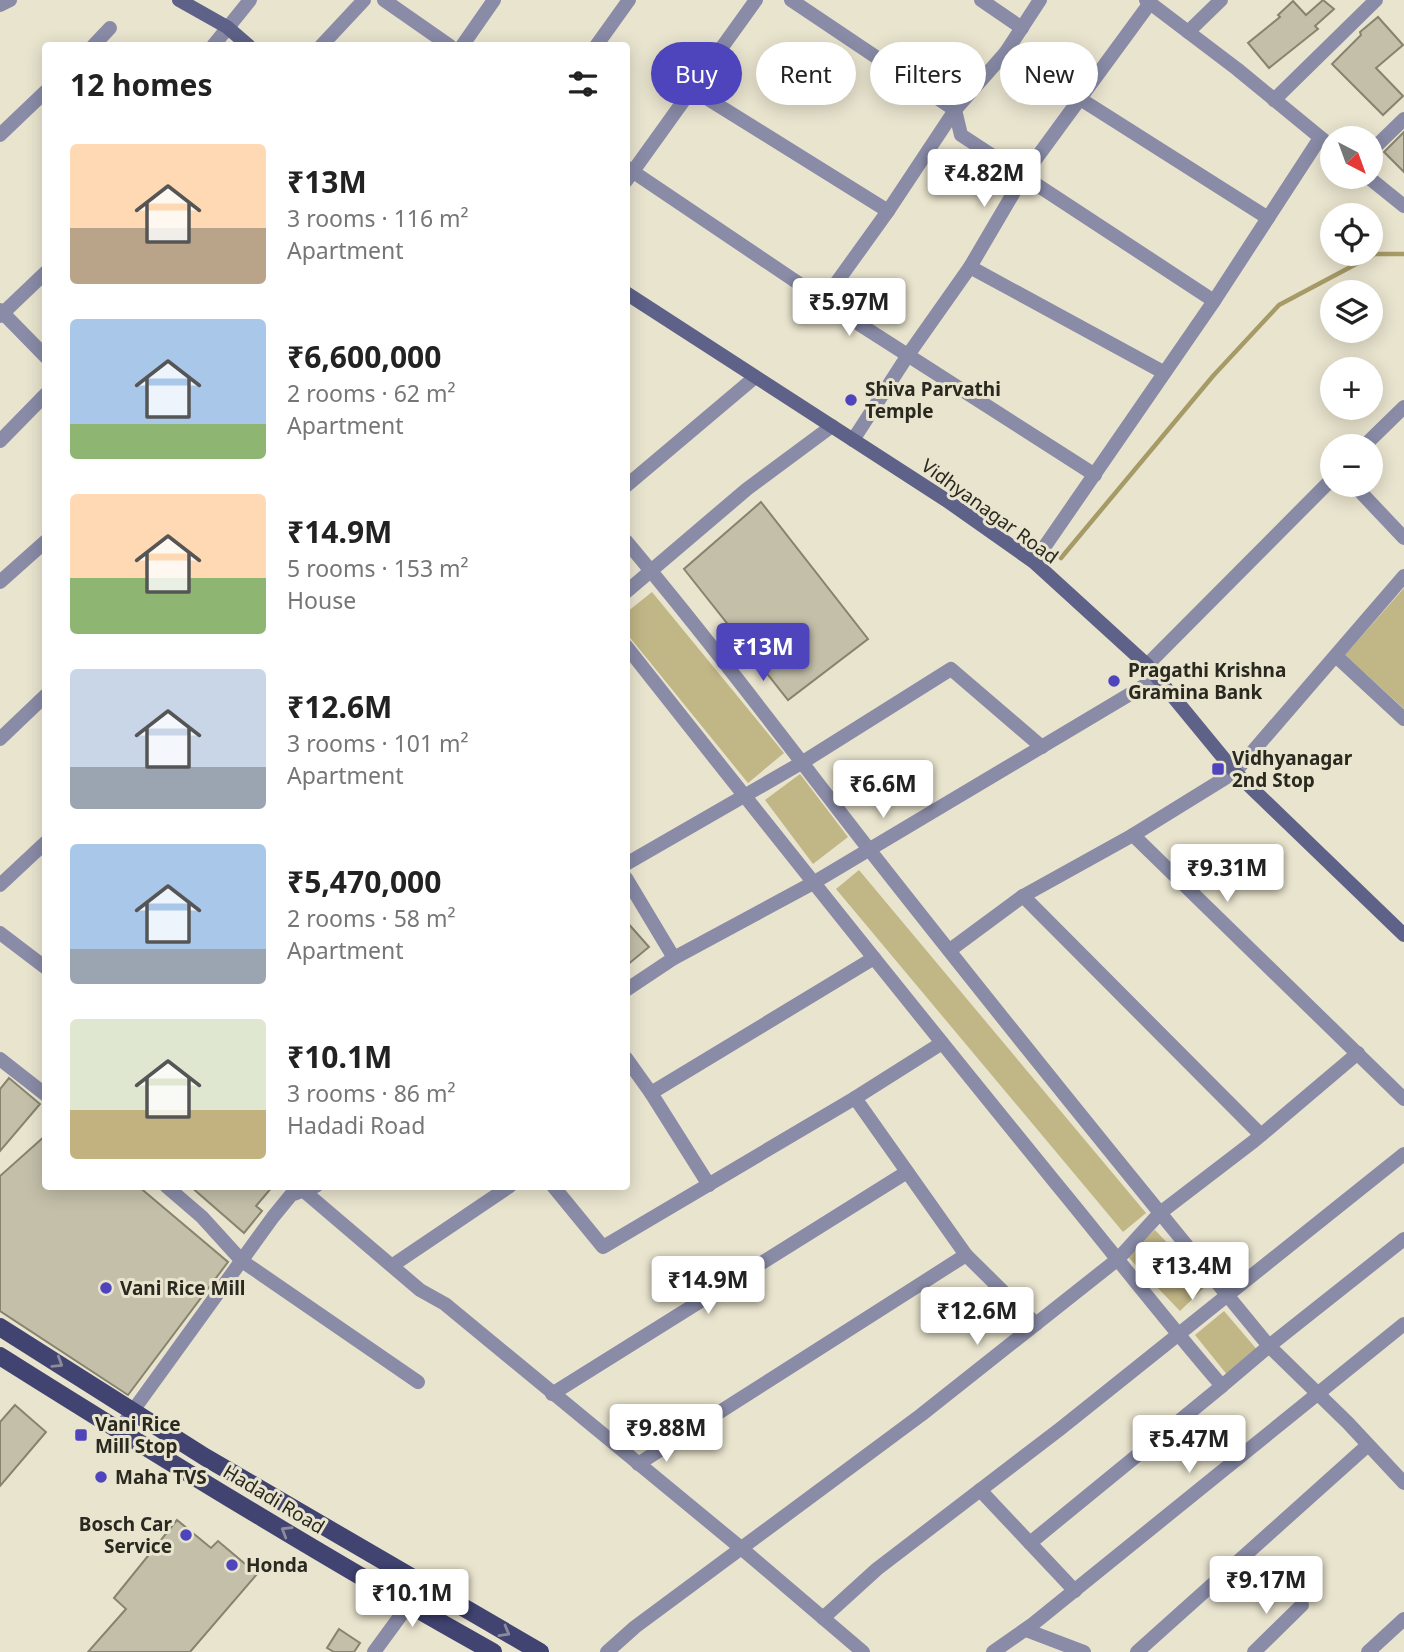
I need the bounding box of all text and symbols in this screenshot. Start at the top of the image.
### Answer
chip: Buy [651,42,742,105]
chip: Rent [756,42,856,105]
chip: Filters [870,42,986,105]
chip: New [1000,42,1098,105]
text: 12 homes [70,64,213,105]
icon: filters [564,65,602,103]
north arrow [1320,126,1382,189]
map controls [1320,126,1383,497]
pin: ₹4.82M [927,150,1041,209]
text: ₹4.82M [944,156,1024,188]
text: ₹13M [287,161,367,202]
icon: home [126,172,210,256]
text: 3 rooms · 116 m² [287,202,469,234]
button: locate [1320,203,1383,266]
text: Apartment [287,234,404,266]
pin: ₹5.97M [792,278,906,338]
button: layers [1320,280,1383,343]
text: ₹5.97M [809,285,889,317]
text: ₹6,600,000 [287,336,441,377]
icon: home [126,347,210,431]
button: + [1320,357,1383,420]
place label: Shiva Parvathi Temple [865,376,1001,424]
text: 2 rooms · 62 m² [287,377,456,409]
marker: Shiva Parvathi Temple [843,392,859,408]
text: Apartment [287,409,404,441]
button: − [1320,434,1383,497]
street label: Vidhyanagar Road [916,452,1064,570]
text: ₹14.9M [287,511,392,552]
icon: home [126,522,210,606]
text: 5 rooms · 153 m² [287,552,469,584]
text: House [287,584,356,616]
pin: ₹13M [722,624,804,683]
text: ₹13M [732,630,794,662]
place label: Pragathi Krishna Gramina Bank [1128,657,1286,705]
marker: Pragathi Krishna Gramina Bank [1106,673,1122,689]
text: ₹12.6M [287,686,392,727]
icon: home [126,697,210,781]
text: 3 rooms · 101 m² [287,727,469,759]
place label: Vidhyanagar 2nd Stop [1232,745,1353,793]
text: Apartment [287,759,404,791]
pin: ₹6.6M [834,760,932,820]
marker: Vidhyanagar 2nd Stop [1210,761,1226,777]
text: ₹6.6M [849,767,917,799]
pin: ₹9.31M [1170,844,1284,904]
text: ₹9.31M [1187,851,1267,883]
text: ₹5,470,000 [287,861,441,902]
icon: home [126,872,210,956]
text: 2 rooms · 58 m² [287,902,456,934]
text: Apartment [287,934,404,966]
text: ₹10.1M [287,1036,392,1077]
icon: home [126,1047,210,1131]
text: 3 rooms · 86 m² [287,1077,456,1109]
text: Hadadi Road [287,1109,425,1141]
pin: ₹13.4M [1135,1242,1249,1302]
text: ₹13.4M [1152,1249,1232,1281]
pin: ₹14.9M [651,1256,765,1316]
text: ₹14.9M [668,1263,748,1295]
place label: Vani Rice Mill [120,1275,245,1301]
marker: Vani Rice Mill [98,1280,114,1296]
pin: ₹12.6M [920,1288,1034,1347]
text: ₹12.6M [937,1294,1017,1326]
one-way arrow [50,1355,63,1368]
pin: ₹9.88M [609,1404,723,1464]
place label: Vani Rice Mill Stop [95,1411,181,1459]
text: ₹9.88M [626,1411,706,1443]
pin: ₹5.47M [1132,1416,1246,1475]
text: ₹5.47M [1149,1422,1229,1454]
marker: Vani Rice Mill Stop [73,1427,89,1443]
street label: Hadadi Road [218,1458,330,1540]
place label: Maha TVS [115,1464,207,1490]
marker: Maha TVS [93,1469,109,1485]
place label: Bosch Car Service [79,1511,173,1559]
marker: Bosch Car Service [178,1527,194,1543]
one-way arrow [281,1527,294,1540]
place label: Honda [246,1552,308,1578]
pin: ₹9.17M [1209,1556,1323,1616]
marker: Honda [224,1557,240,1573]
text: ₹9.17M [1226,1563,1306,1595]
pin: ₹10.1M [355,1570,469,1629]
text: ₹10.1M [372,1576,452,1608]
one-way arrow [497,1624,510,1637]

